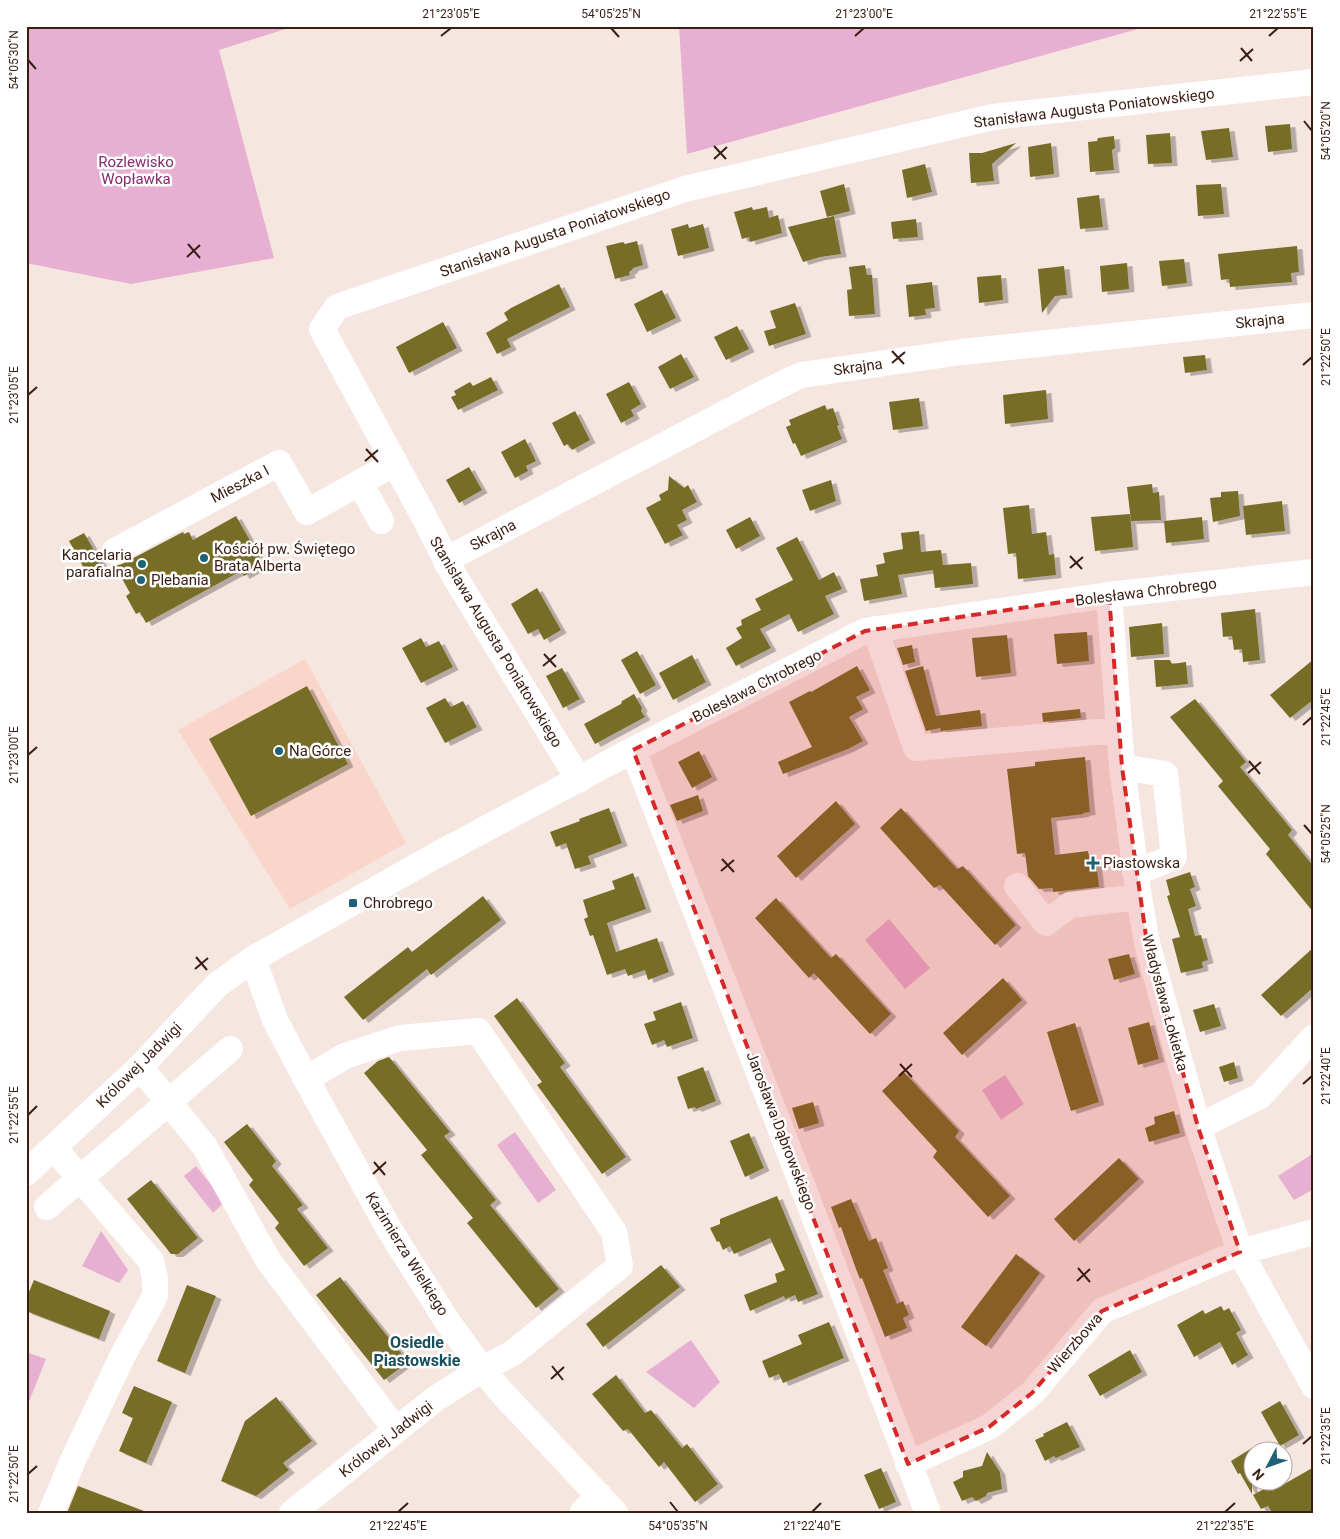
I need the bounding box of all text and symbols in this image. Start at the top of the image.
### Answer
text: 21°23'05"E [422,7,480,21]
text: 54°05'25"N [581,7,641,21]
text: 21°23'00"E [835,7,893,21]
text: 21°22'55"E [1249,7,1307,21]
text: 54°05'30"N [7,30,21,90]
street label: Stanisława Augusta Poniatowskiego [972,84,1216,132]
text: 54°05'20"N [1319,101,1333,161]
park label: Rozlewisko Wopławka [98,153,174,188]
street label: Stanisława Augusta Poniatowskiego [437,185,673,281]
street label: Skrajna [1234,309,1286,333]
text: 21°22'50"E [1319,328,1333,386]
street label: Skrajna [832,355,884,379]
text: 21°23'05"E [7,366,21,424]
street label: Mieszka I [208,461,272,507]
street label: Skrajna [467,515,519,555]
street label: Stanisława Augusta Poniatowskiego [426,533,566,751]
place label: Kościół pw. Świętego Brata Alberta [214,540,355,575]
place label: Kancelaria parafialna [62,546,132,581]
marker: Kościół pw. Świętego Brata Alberta [198,552,210,564]
marker: Kancelaria parafialna [136,558,148,570]
place label: Plebania [151,571,209,589]
marker: Plebania [135,574,147,586]
street label: Bolesława Chrobrego [1074,574,1218,610]
street label: Bolesława Chrobrego [689,646,825,726]
text: 21°22'45"E [1319,688,1333,746]
text: 21°23'00"E [7,726,21,784]
place label: Na Górce [289,742,351,760]
marker: Na Górce [273,745,285,757]
text: 54°05'25"N [1319,804,1333,864]
place label: Piastowska [1103,854,1180,872]
marker: Piastowska [1087,857,1099,869]
place label: Chrobrego [363,894,433,912]
marker: Chrobrego [347,897,359,909]
street label: Władysława Łokietka [1138,933,1192,1073]
street label: Królowej Jadwigi [92,1018,186,1112]
text: 21°22'40"E [1319,1047,1333,1105]
street label: Jarosława Dąbrowskiego [742,1049,820,1213]
text: 21°22'55"E [7,1086,21,1144]
street label: Kazimierza Wielkiego [362,1189,452,1319]
street label: Wierzbowa [1044,1309,1106,1377]
district label: Osiedle Piastowskie [374,1333,461,1370]
street label: Królowej Jadwigi [336,1397,436,1481]
text: 21°22'35"E [1319,1407,1333,1465]
north arrow [1242,1442,1292,1492]
text: 21°22'50"E [7,1445,21,1503]
text: N [1249,1466,1267,1484]
text: 21°22'45"E [369,1519,427,1533]
text: 54°05'35"N [648,1519,708,1533]
text: 21°22'40"E [783,1519,841,1533]
text: 21°22'35"E [1196,1519,1254,1533]

